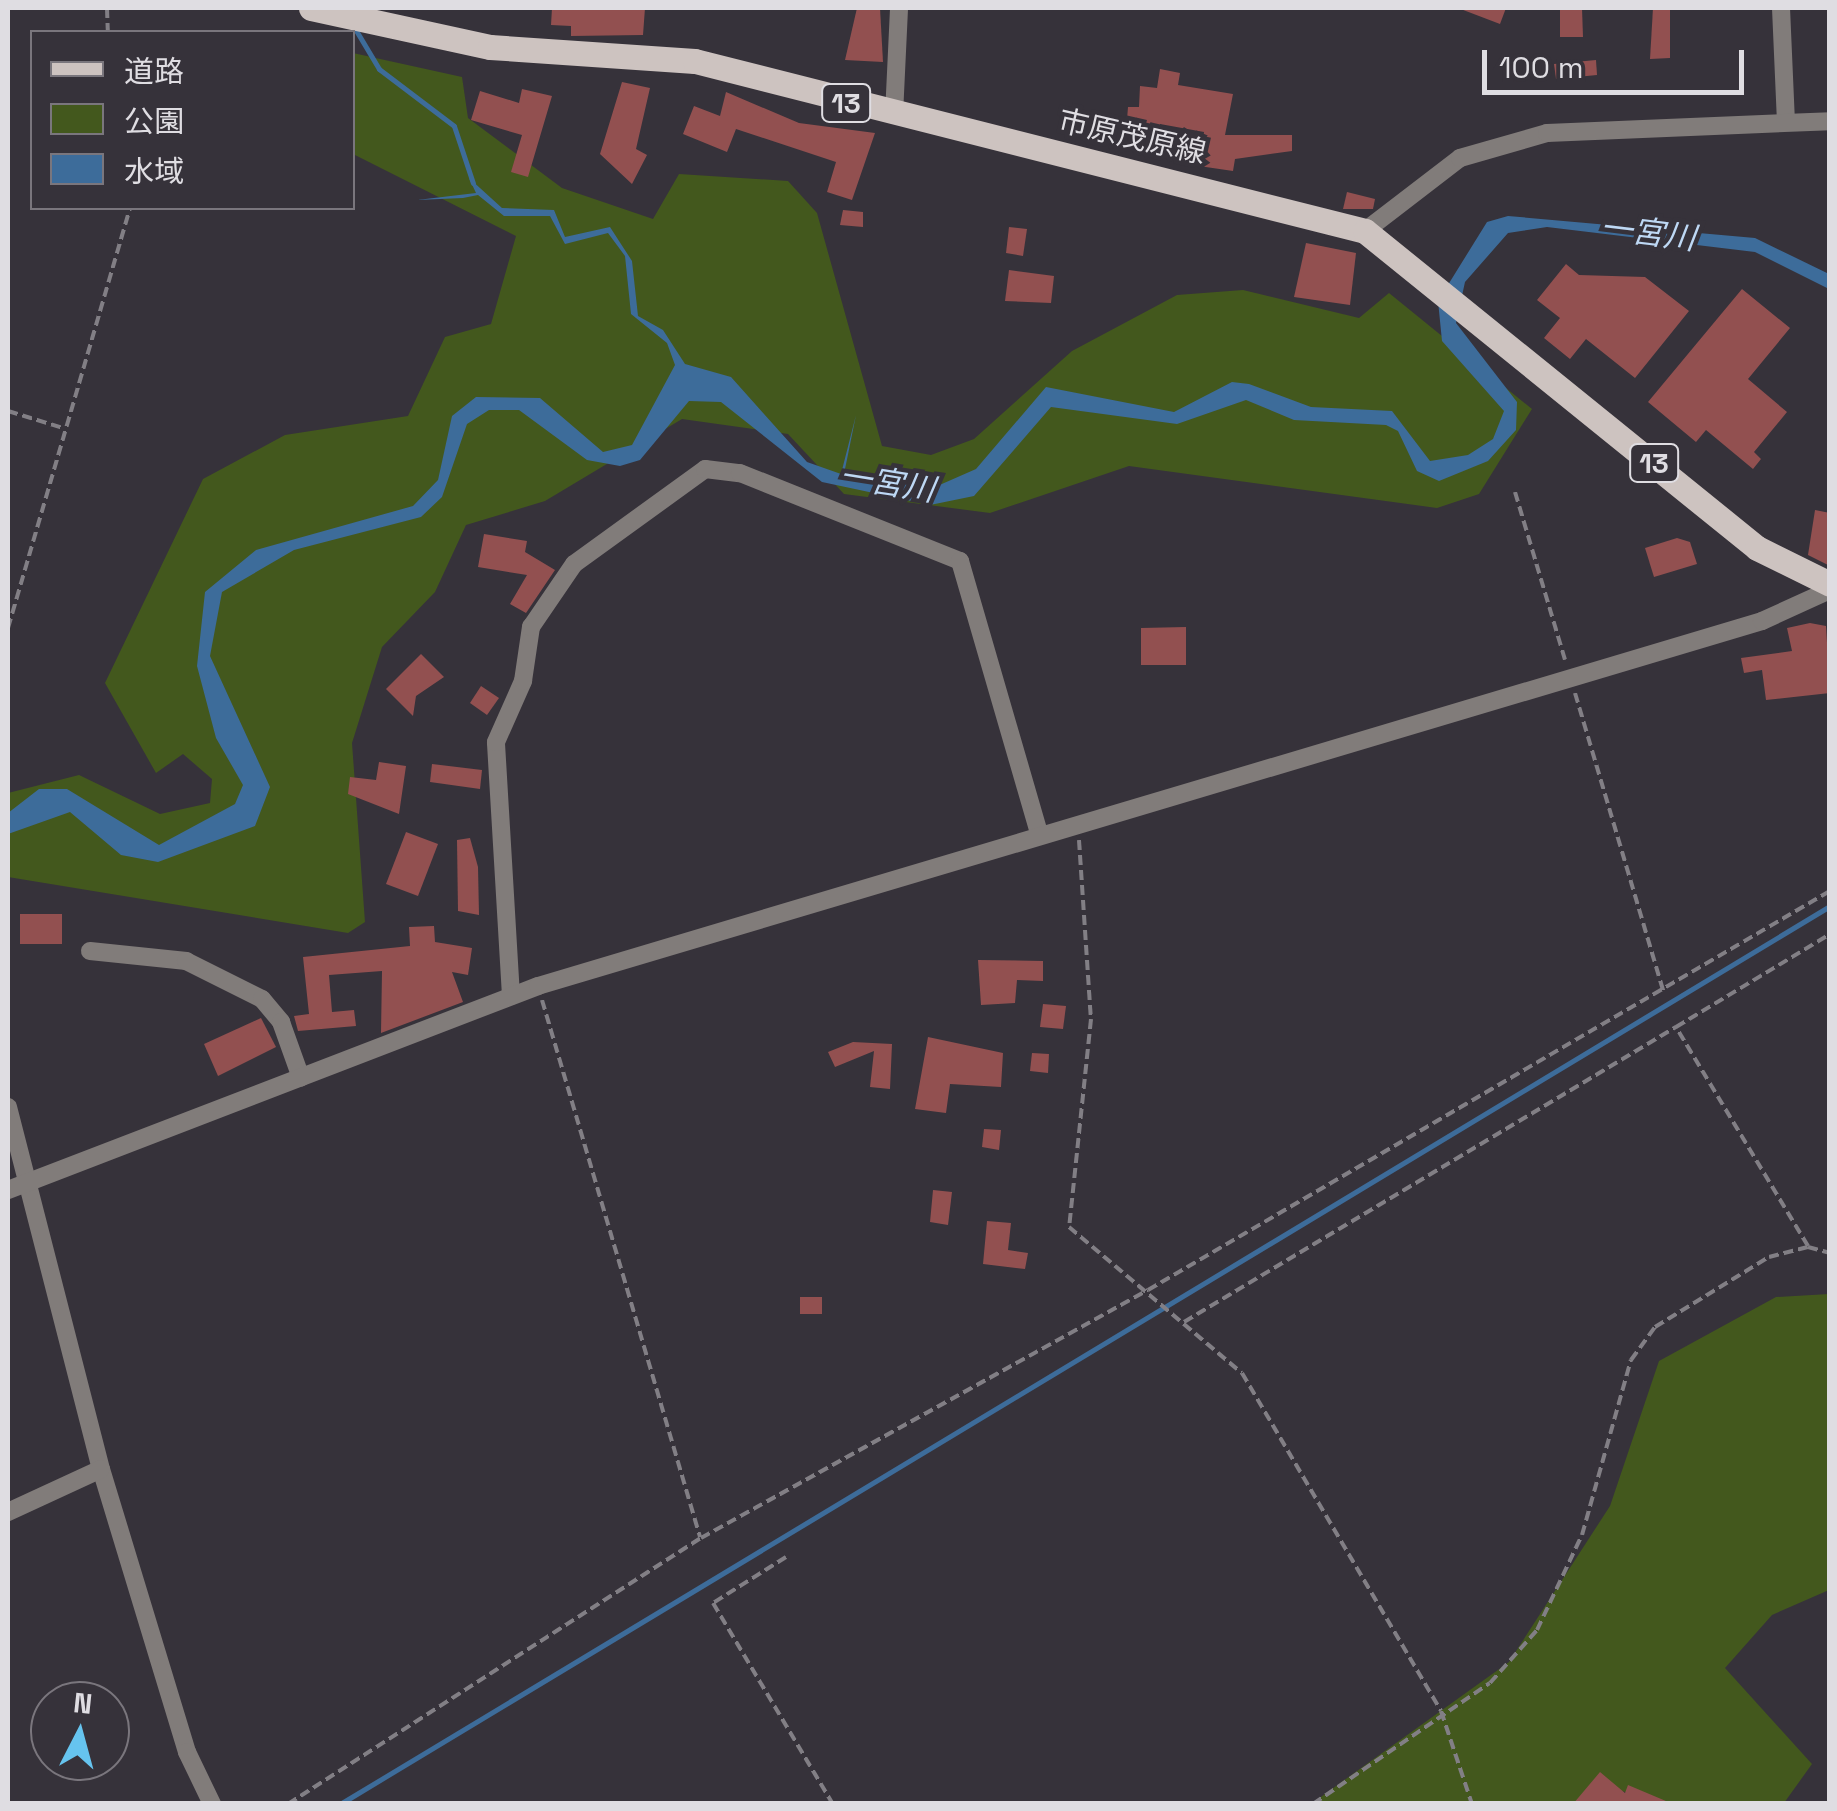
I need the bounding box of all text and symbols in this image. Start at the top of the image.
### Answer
legend [30,30,355,210]
scale bar [1487,30,1750,92]
text: 100 m [1499,48,1584,87]
text: 道路 [124,52,184,91]
road number: 13 [821,80,871,126]
text: 公園 [124,102,184,141]
street label: 市原茂原線 [1055,103,1209,171]
text: 水域 [124,152,184,191]
water label: 一宮川 [1598,208,1698,258]
road number: 13 [1629,440,1679,486]
water label: 一宮川 [837,457,937,509]
north arrow [30,1681,130,1781]
text: N [72,1684,94,1722]

